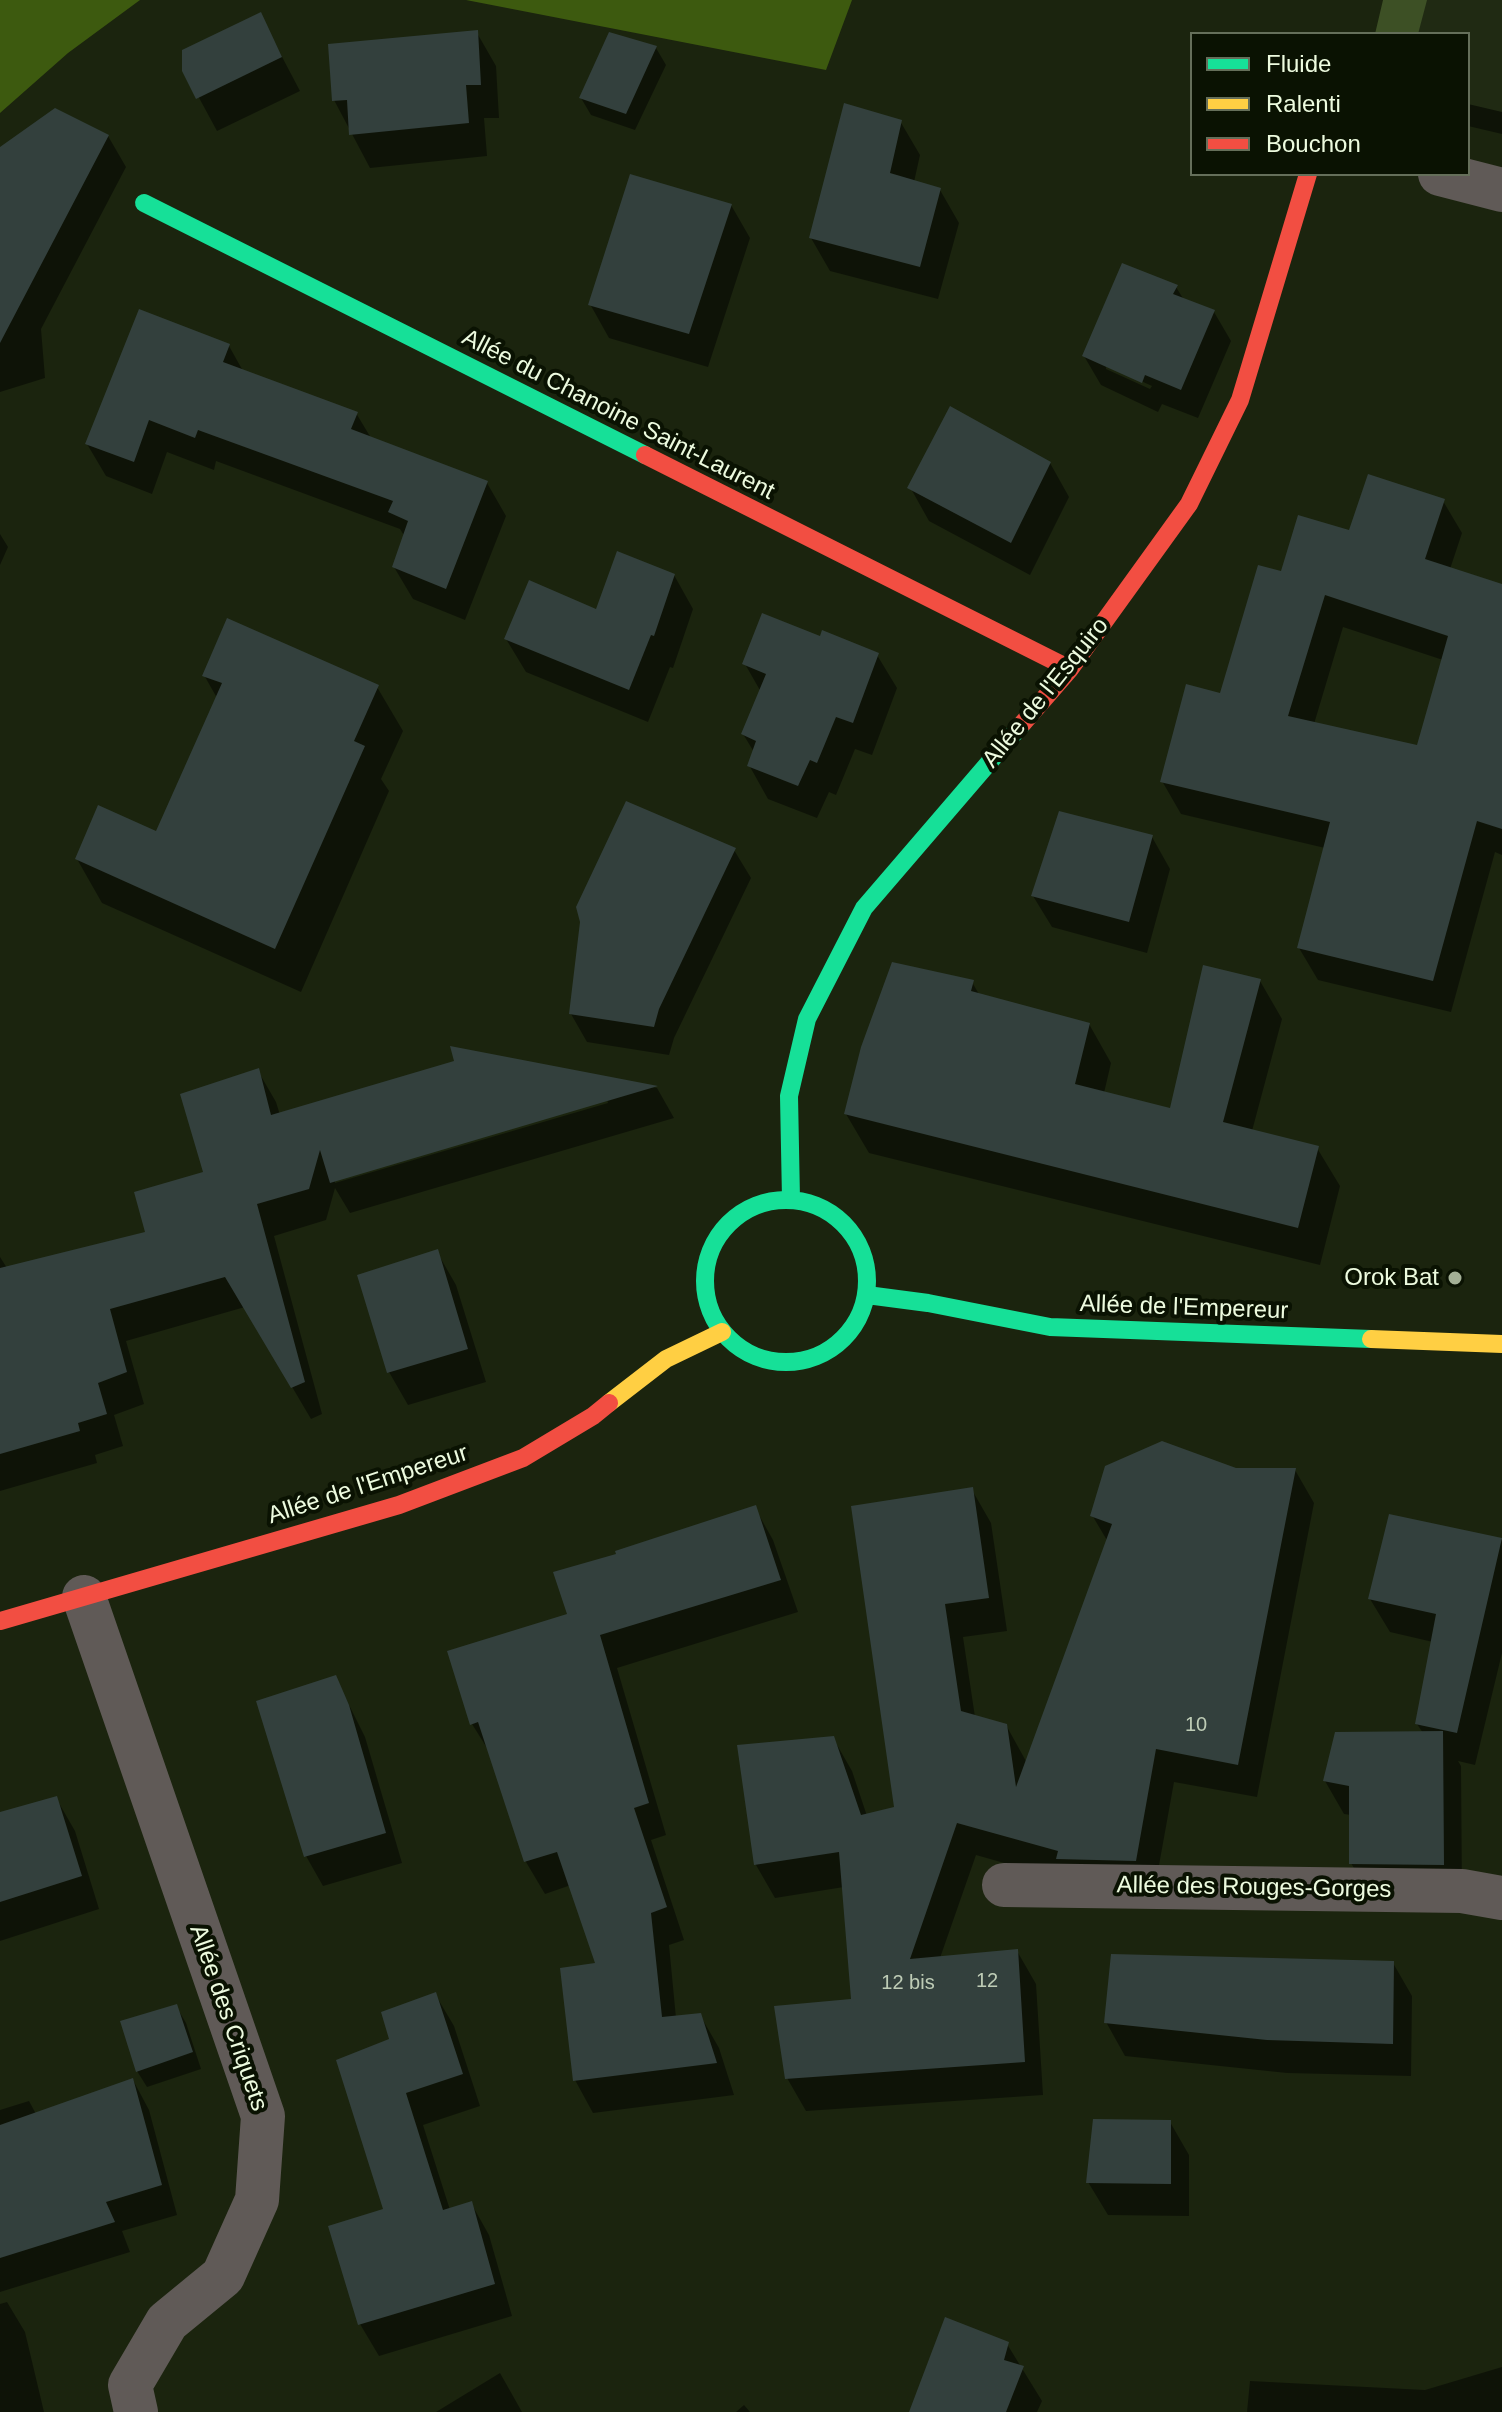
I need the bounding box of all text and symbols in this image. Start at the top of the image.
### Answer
legend [1190,32,1470,176]
text: Fluide [1266,50,1331,77]
text: Ralenti [1266,90,1341,117]
text: Bouchon [1266,130,1361,157]
street label: Allée du Chanoine Saint-Laurent [457,323,779,507]
street label: Allée de l'Esquiro [977,612,1115,774]
place label: Orok Bat [1344,1264,1439,1292]
marker: Orok Bat [1446,1269,1464,1287]
street label: Allée de l'Empereur [1079,1290,1289,1326]
street label: Allée de l'Empereur [264,1439,472,1531]
house number: 10 [1185,1713,1207,1737]
street label: Allée des Rouges-Gorges [1116,1871,1392,1905]
street label: Allée des Criquets [183,1921,273,2115]
house number: 12 [976,1969,998,1993]
house number: 12 bis [881,1971,935,1995]

